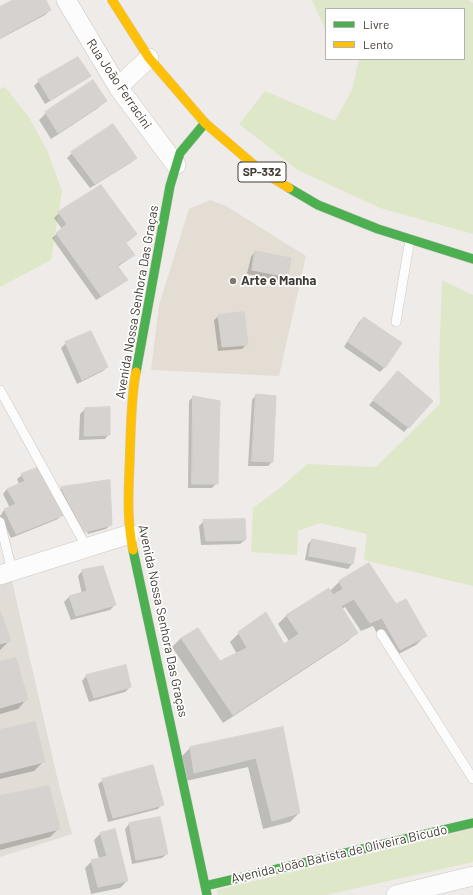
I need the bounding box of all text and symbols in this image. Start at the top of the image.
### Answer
legend [325,8,465,60]
text: Livre [363,17,389,31]
street label: Rua João Ferracini [83,36,155,132]
text: Lento [363,37,393,51]
road number: SP-332 [238,162,286,182]
street label: Avenida Nossa Senhora Das Graças [112,204,162,400]
place label: Arte e Manha [241,273,316,289]
marker: Arte e Manha [228,276,238,286]
street label: Avenida Nossa Senhora Das Graças [135,523,191,719]
street label: Avenida João Batista de Oliveira Bicudo [229,822,449,886]

